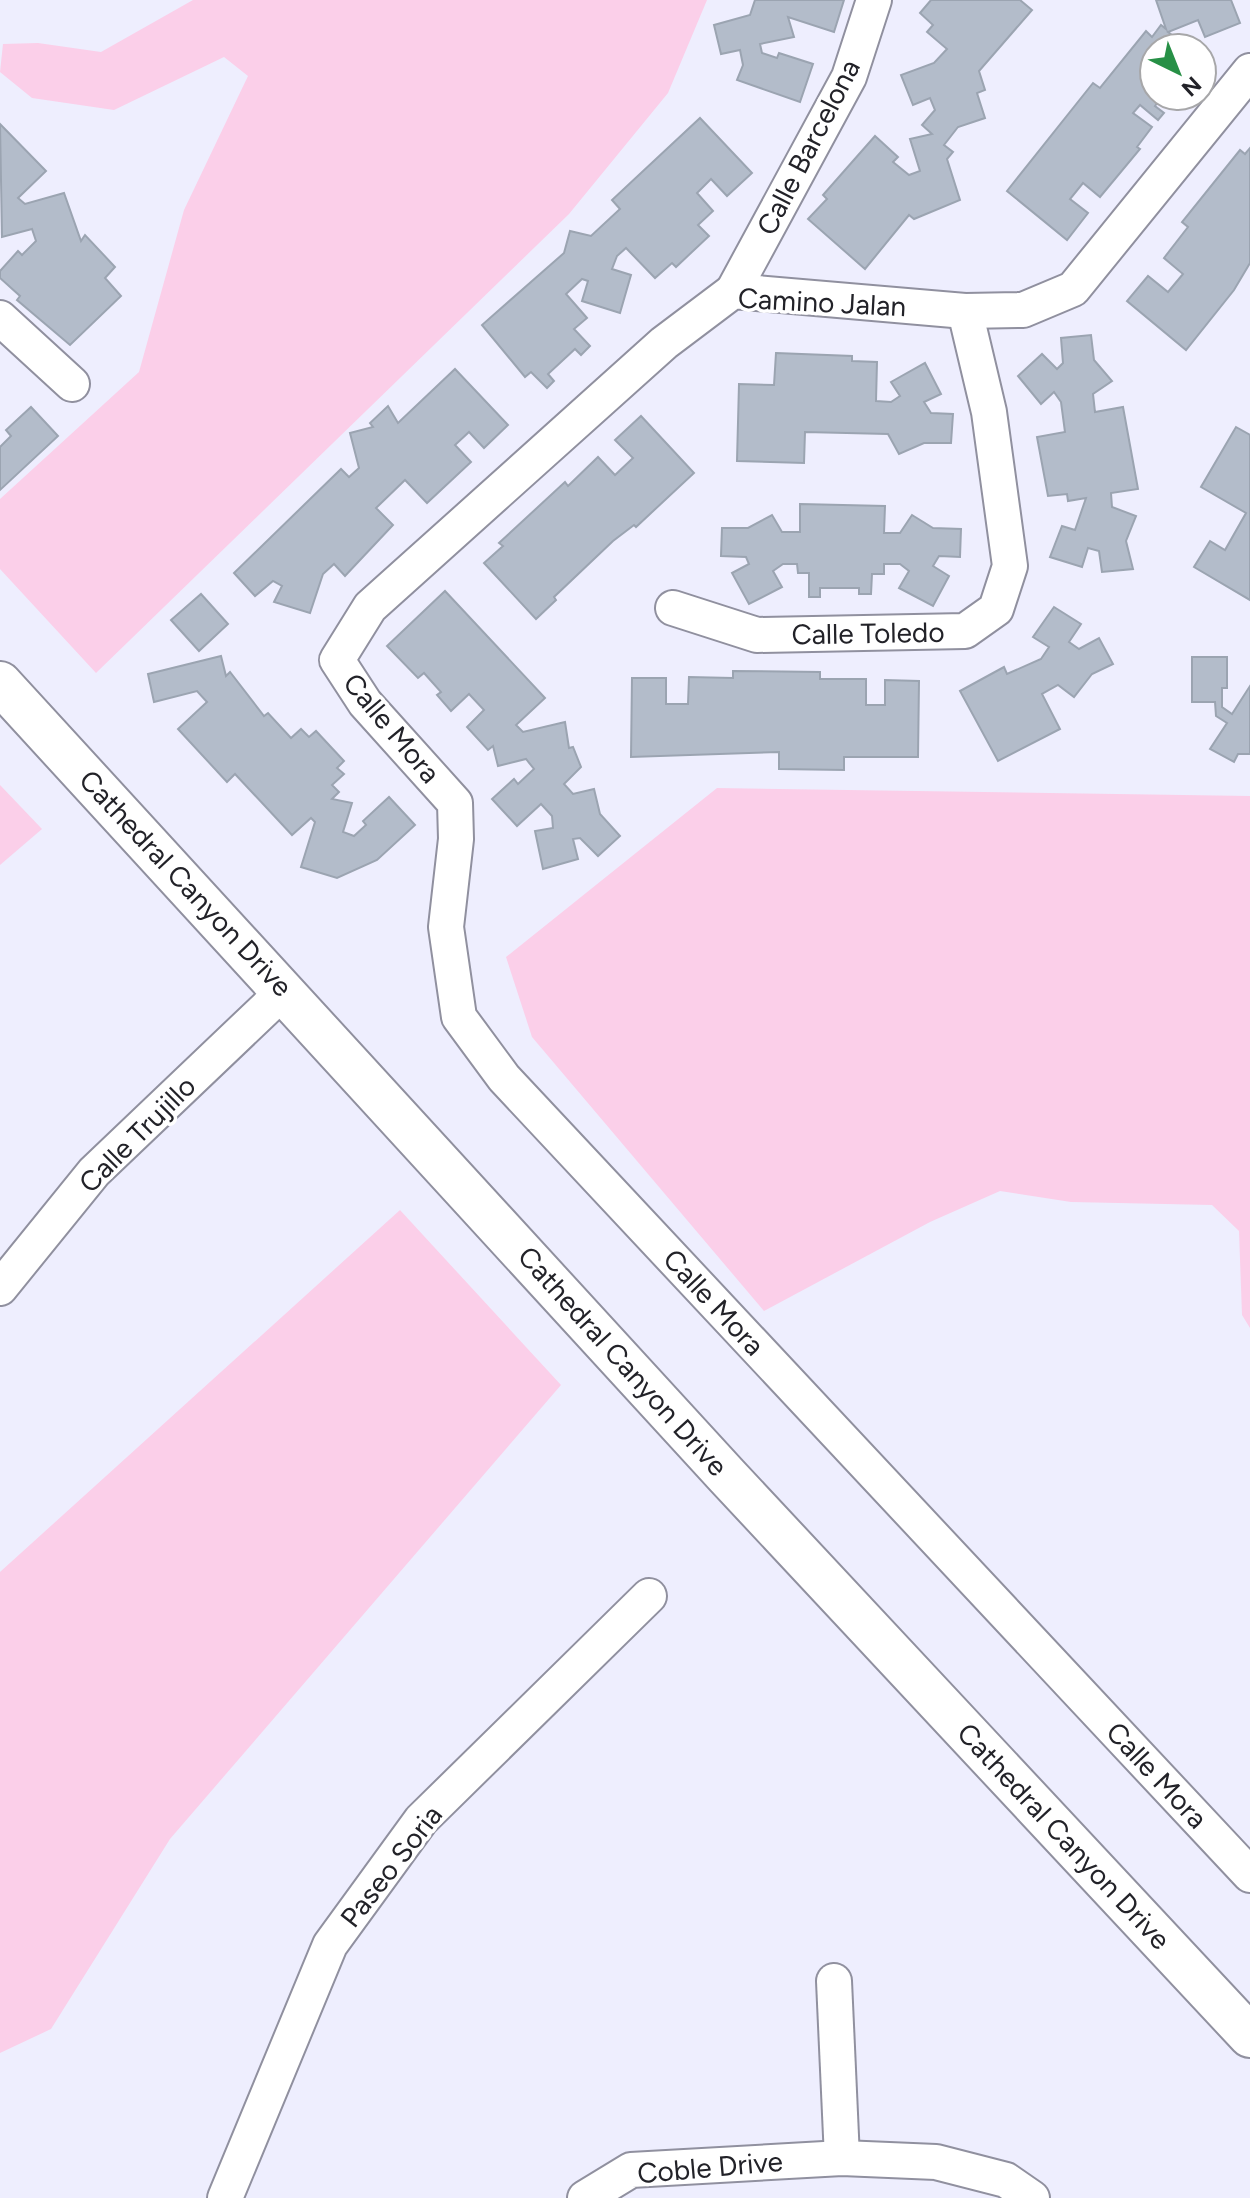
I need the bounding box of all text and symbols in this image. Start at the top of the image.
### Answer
north arrow [1138,32,1218,112]
street label: Calle Barcelona [749,53,867,241]
text: N [1176,71,1207,102]
street label: Camino Jalan [737,281,907,323]
street label: Calle Toledo [791,615,945,651]
street label: Calle Mora [336,666,448,790]
street label: Cathedral Canyon Drive [72,763,300,1003]
street label: Calle Trujillo [72,1069,202,1199]
street label: Cathedral Canyon Drive [511,1239,735,1483]
street label: Calle Mora [656,1242,772,1362]
street label: Calle Mora [1099,1715,1215,1835]
street label: Cathedral Canyon Drive [950,1716,1178,1956]
street label: Paseo Soria [333,1798,449,1934]
street label: Coble Drive [636,2144,784,2190]

